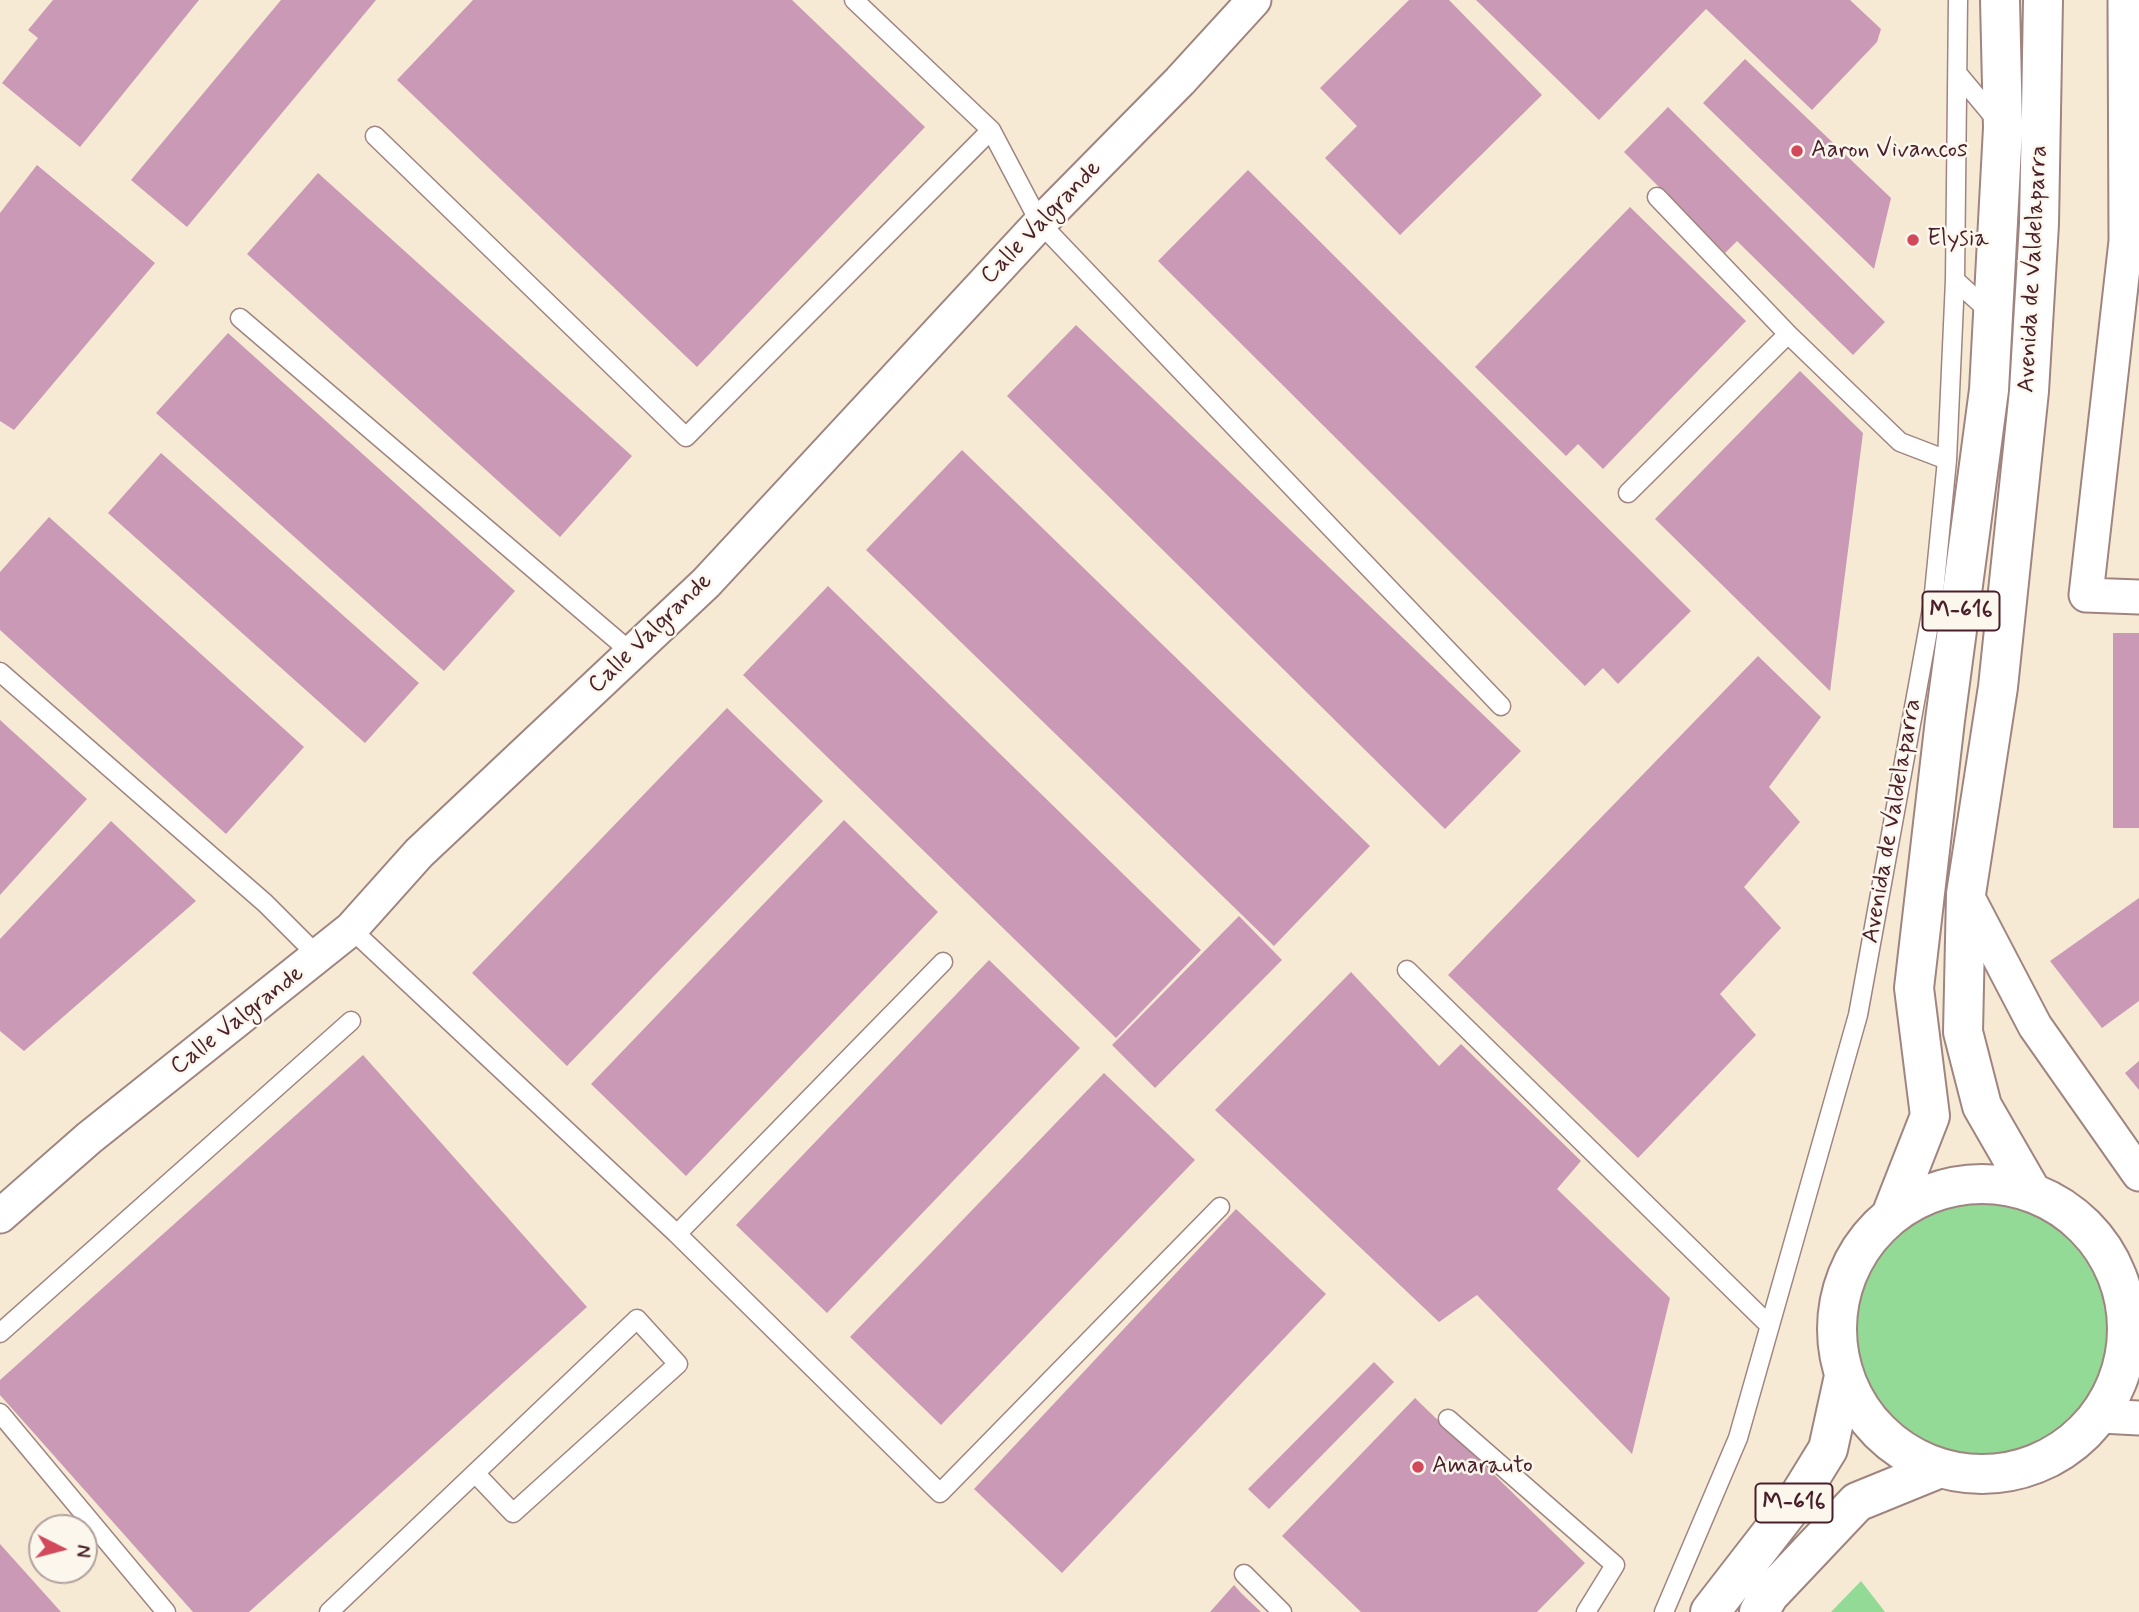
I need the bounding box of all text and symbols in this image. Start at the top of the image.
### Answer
place label: Aaron Vivancos [1811,137,1968,165]
marker: Aaron Vivancos [1789,143,1805,159]
street label: Avenida de Valdelaparra [2013,145,2055,393]
street label: Calle Valgrande [976,155,1108,291]
place label: Elysia [1927,226,1989,254]
marker: Elysia [1905,232,1921,248]
street label: Calle Valgrande [583,568,719,700]
road number: M-616 [1923,592,2000,631]
street label: Avenida de Valdelaparra [1857,696,1929,946]
street label: Calle Valgrande [166,960,310,1082]
place label: Amarauto [1432,1453,1533,1481]
marker: Amarauto [1410,1459,1426,1475]
road number: M-616 [1756,1484,1832,1522]
north arrow [28,1514,98,1584]
text: N [69,1543,95,1559]

